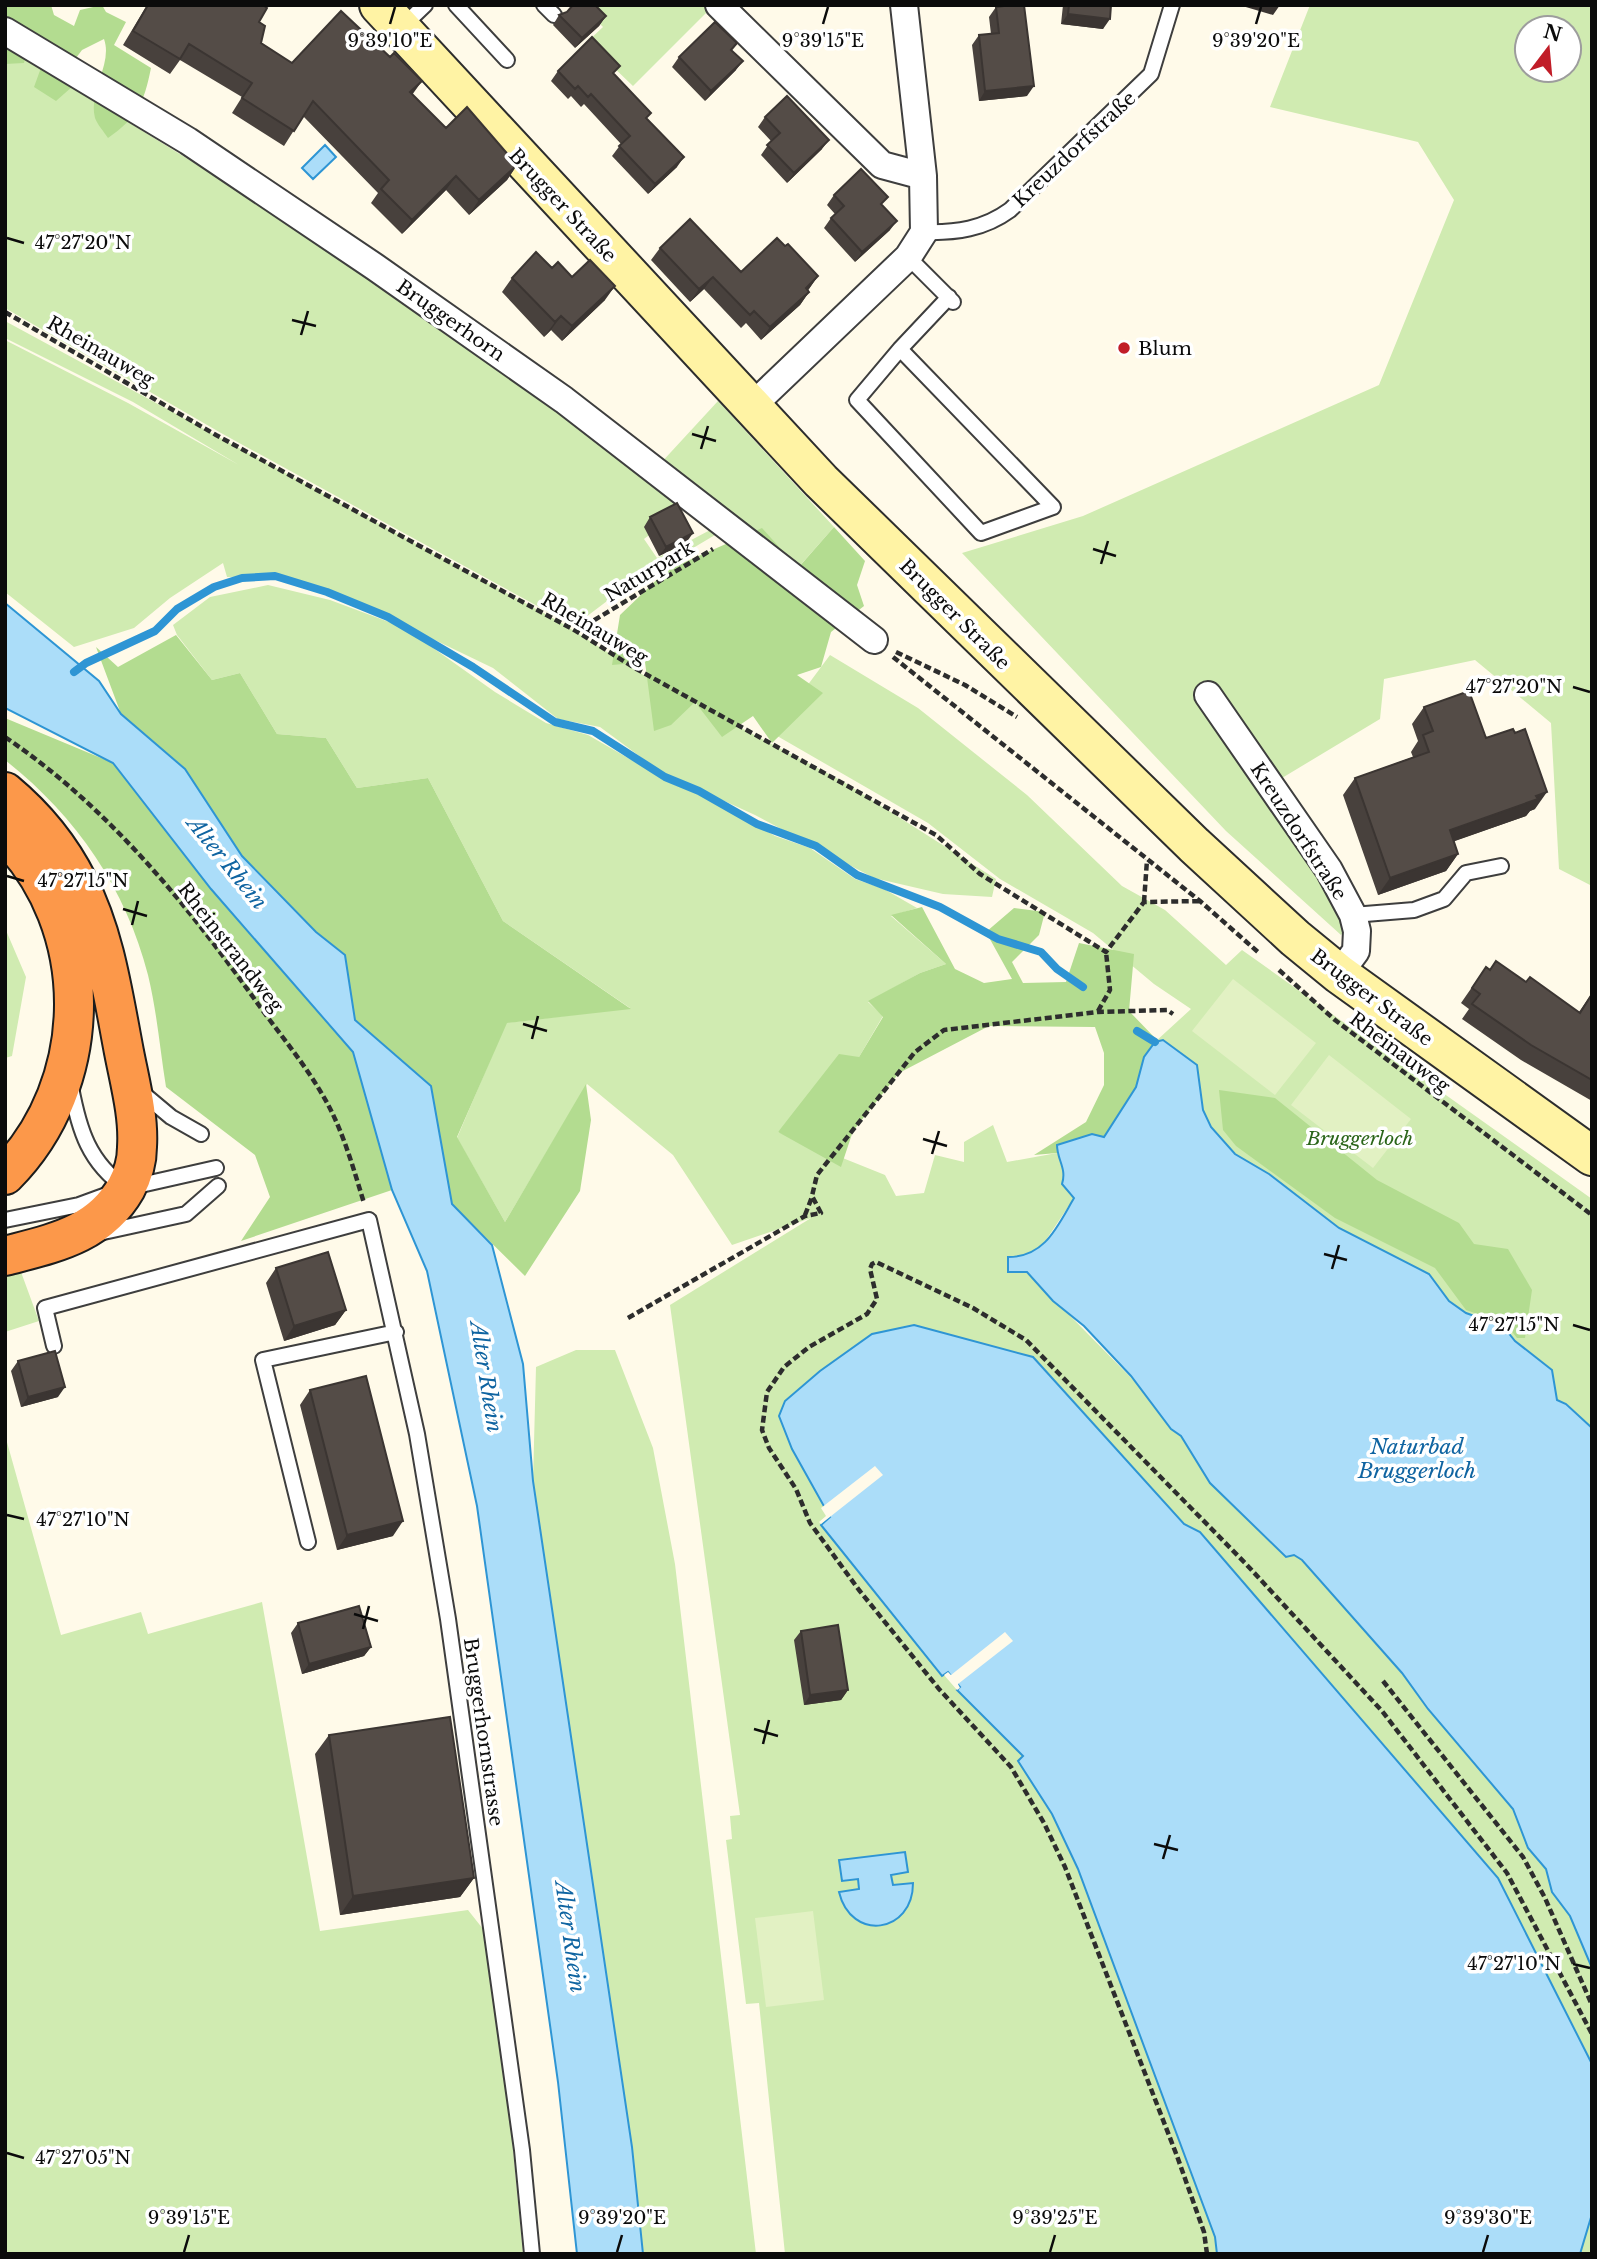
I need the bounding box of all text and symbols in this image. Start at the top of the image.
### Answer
north arrow [1513,14,1583,84]
text: N [1541,20,1564,47]
text: 9°39'10"E [348,30,432,52]
text: 9°39'15"E [782,30,864,52]
text: 9°39'20"E [1212,30,1300,52]
street label: Kreuzdorfstraße [1008,87,1140,212]
street label: Brugger Straße [504,144,621,267]
text: 47°27'20"N [35,232,131,254]
street label: Bruggerhorn [392,275,509,366]
street label: Rheinauweg [43,312,159,392]
place label: Blum [1138,337,1192,360]
marker: Blum [1116,340,1132,356]
street label: Naturpark [600,536,698,607]
street label: Brugger Straße [895,554,1015,674]
street label: Rheinauweg [537,588,653,669]
text: 47°27'20"N [1466,676,1562,698]
street label: Kreuzdorfstraße [1246,758,1352,904]
water label: Alter Rhein [180,809,272,915]
text: 47°27'15"N [38,870,128,892]
street label: Rheinstrandweg [173,878,289,1017]
street label: Brugger Straße [1306,944,1437,1051]
street label: Rheinauweg [1345,1007,1455,1098]
park label: Bruggerloch [1306,1127,1414,1150]
text: 47°27'15"N [1469,1314,1559,1336]
water label: Alter Rhein [464,1317,508,1434]
water label: Naturbad Bruggerloch [1357,1434,1476,1484]
text: 47°27'10"N [36,1509,130,1531]
street label: Bruggerhornstrasse [459,1636,508,1828]
water label: Alter Rhein [549,1877,591,1994]
text: 47°27'10"N [1467,1953,1561,1975]
text: 47°27'05"N [35,2147,131,2169]
text: 9°39'15"E [148,2207,230,2229]
text: 9°39'20"E [578,2207,666,2229]
text: 9°39'25"E [1012,2207,1098,2229]
text: 9°39'30"E [1444,2207,1532,2229]

